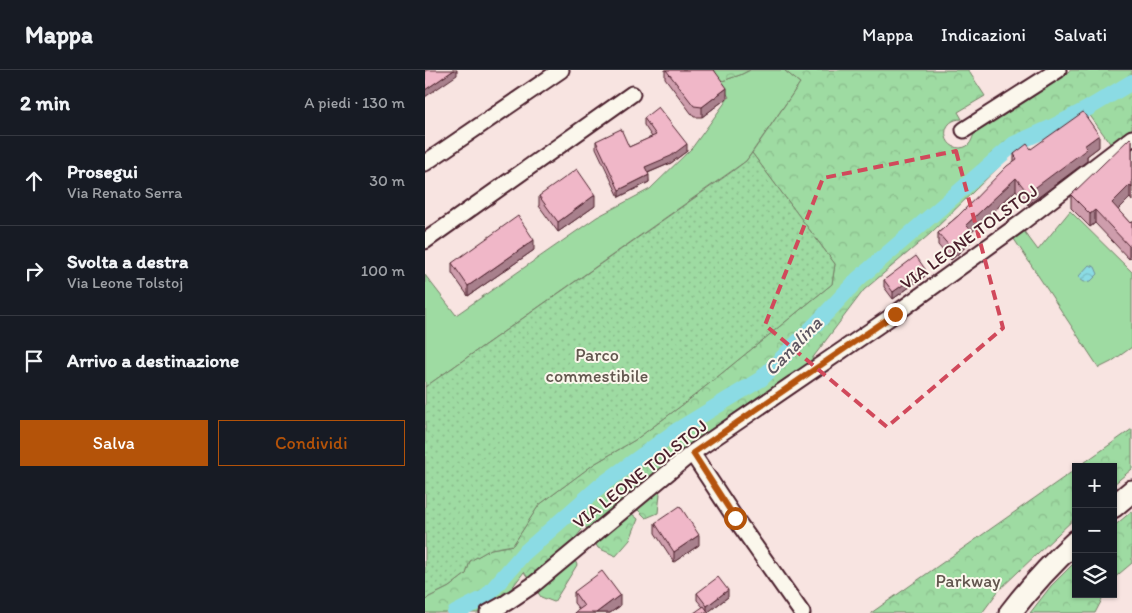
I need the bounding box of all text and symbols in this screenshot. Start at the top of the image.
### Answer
text: Mappa [25,20,93,49]
text: Mappa [862,24,913,46]
text: Indicazioni [941,24,1026,46]
text: Salvati [1054,24,1107,46]
text: 2 min [20,90,70,115]
text: A piedi · 130 m [304,93,405,112]
text: Prosegui [67,160,138,183]
icon: ahead [20,167,48,195]
text: 30 m [369,171,405,190]
street label: VIA LEONE TOLSTOJ [896,180,1042,294]
text: Via Renato Serra [67,183,182,202]
text: Svolta a destra [67,250,188,273]
icon: right [20,257,48,285]
text: 100 m [361,261,405,280]
text: Via Leone Tolstoj [67,273,183,292]
route end [884,303,907,326]
water label: Canalina [759,312,827,380]
park label: Parco commestibile [546,344,648,387]
icon: arrive [20,347,48,375]
text: Arrivo a destinazione [67,349,239,372]
street label: VIA LEONE TOLSTOJ [568,415,712,533]
button: Salva [20,420,208,466]
button: Condividi [218,420,405,466]
map controls [1072,463,1117,598]
button: + [1072,463,1117,508]
route start [724,507,747,530]
button: − [1072,508,1117,553]
button: layers [1072,553,1117,598]
park label: Parkway [936,570,1001,592]

